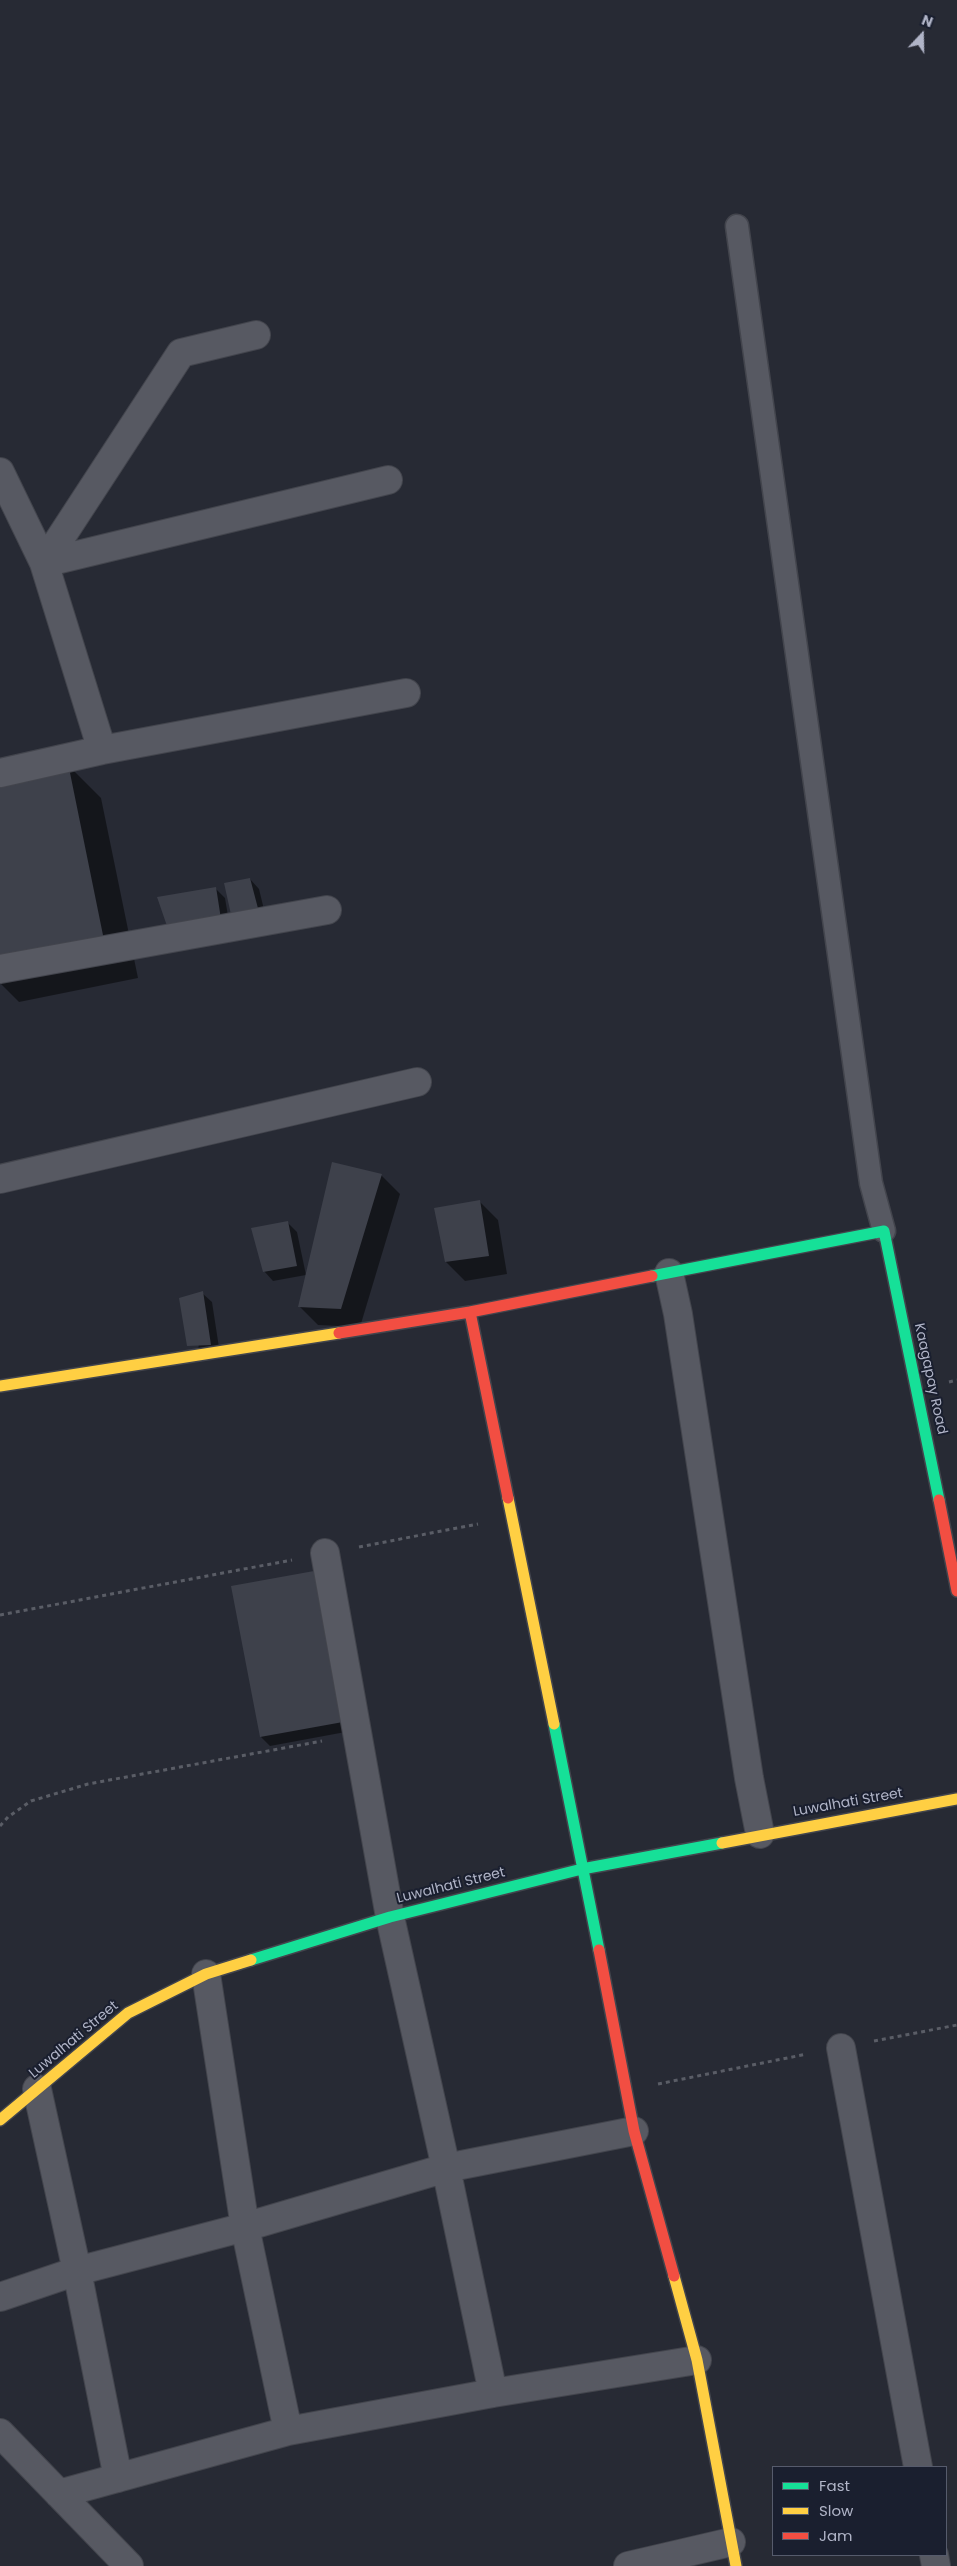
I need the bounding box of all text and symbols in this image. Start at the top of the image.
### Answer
north arrow [897,10,947,60]
text: N [919,10,936,32]
street label: Kaagapay Road [910,1322,950,1436]
street label: Luwalhati Street [792,1785,904,1821]
street label: Luwalhati Street [395,1864,507,1908]
street label: Luwalhati Street [26,1998,122,2082]
legend [772,2466,947,2556]
text: Fast [819,2475,850,2496]
text: Slow [819,2500,853,2521]
text: Jam [819,2525,853,2546]

